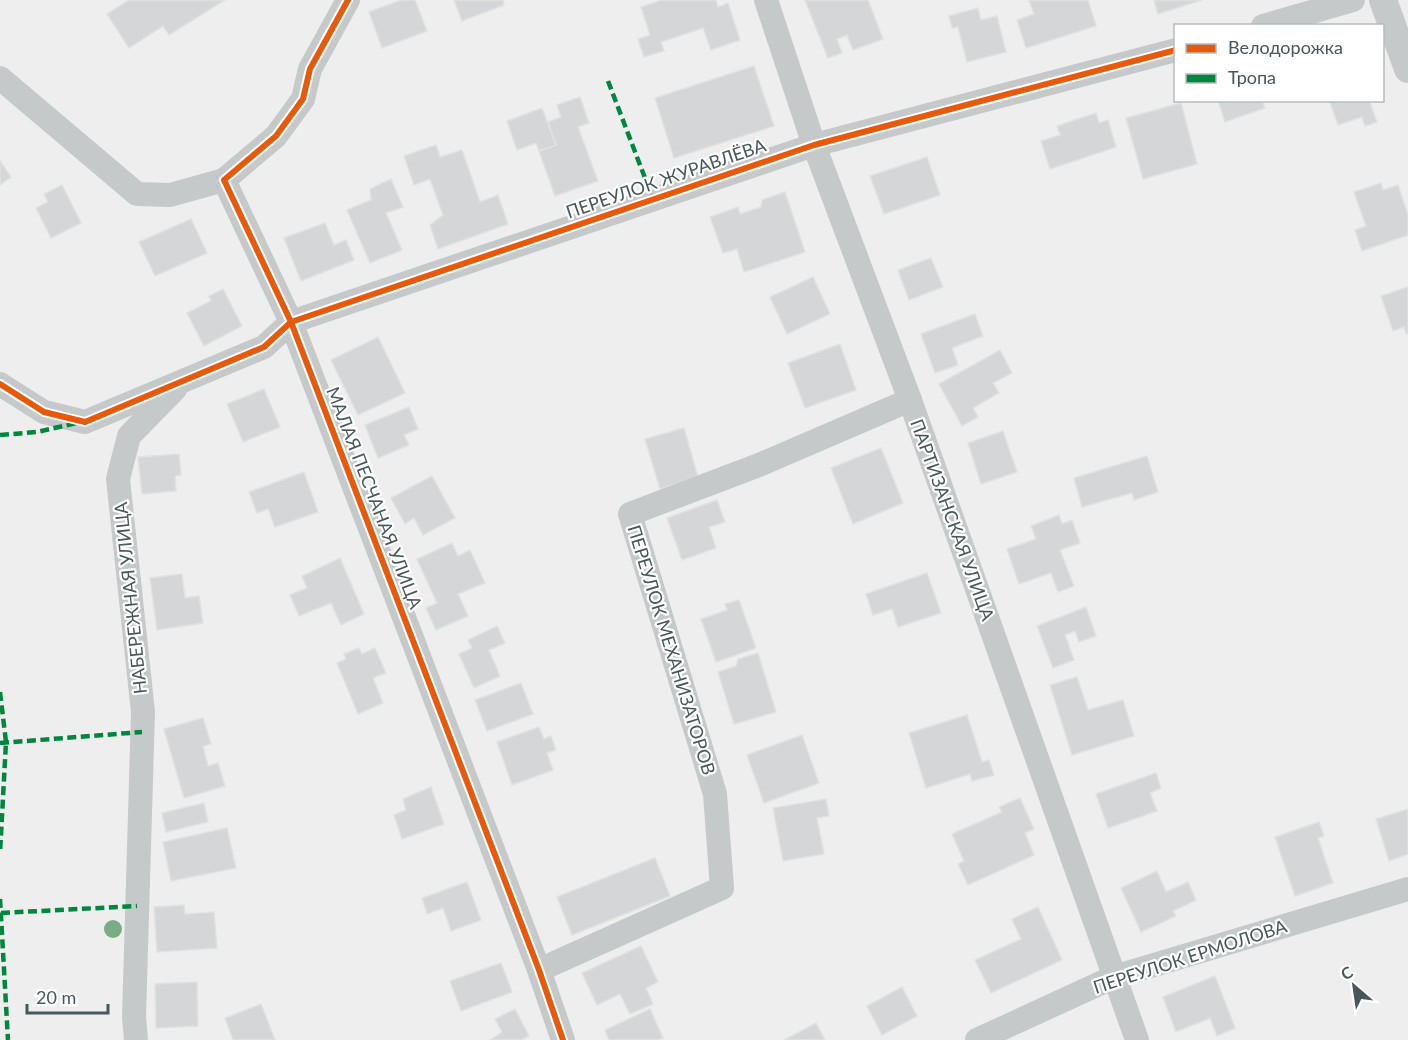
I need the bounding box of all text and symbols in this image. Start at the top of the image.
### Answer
legend [1174,24,1384,102]
text: Велодорожка [1228,36,1343,58]
text: Тропа [1228,66,1276,88]
street label: ПЕРЕУЛОК ЖУРАВЛЁВА [563,133,769,223]
street label: МАЛАЯ ПЕСЧАНАЯ УЛИЦА [322,384,428,613]
street label: ПАРТИЗАНСКАЯ УЛИЦА [906,416,1000,624]
street label: НАБЕРЕЖНАЯ УЛИЦА [109,500,151,695]
street label: ПЕРЕУЛОК МЕХАНИЗАТОРОВ [623,522,720,777]
street label: ПЕРЕУЛОК ЕРМОЛОВА [1090,914,1290,998]
north arrow [1324,956,1384,1016]
text: С [1337,961,1356,983]
scale bar [27,977,108,1015]
text: 20 m [36,986,76,1008]

